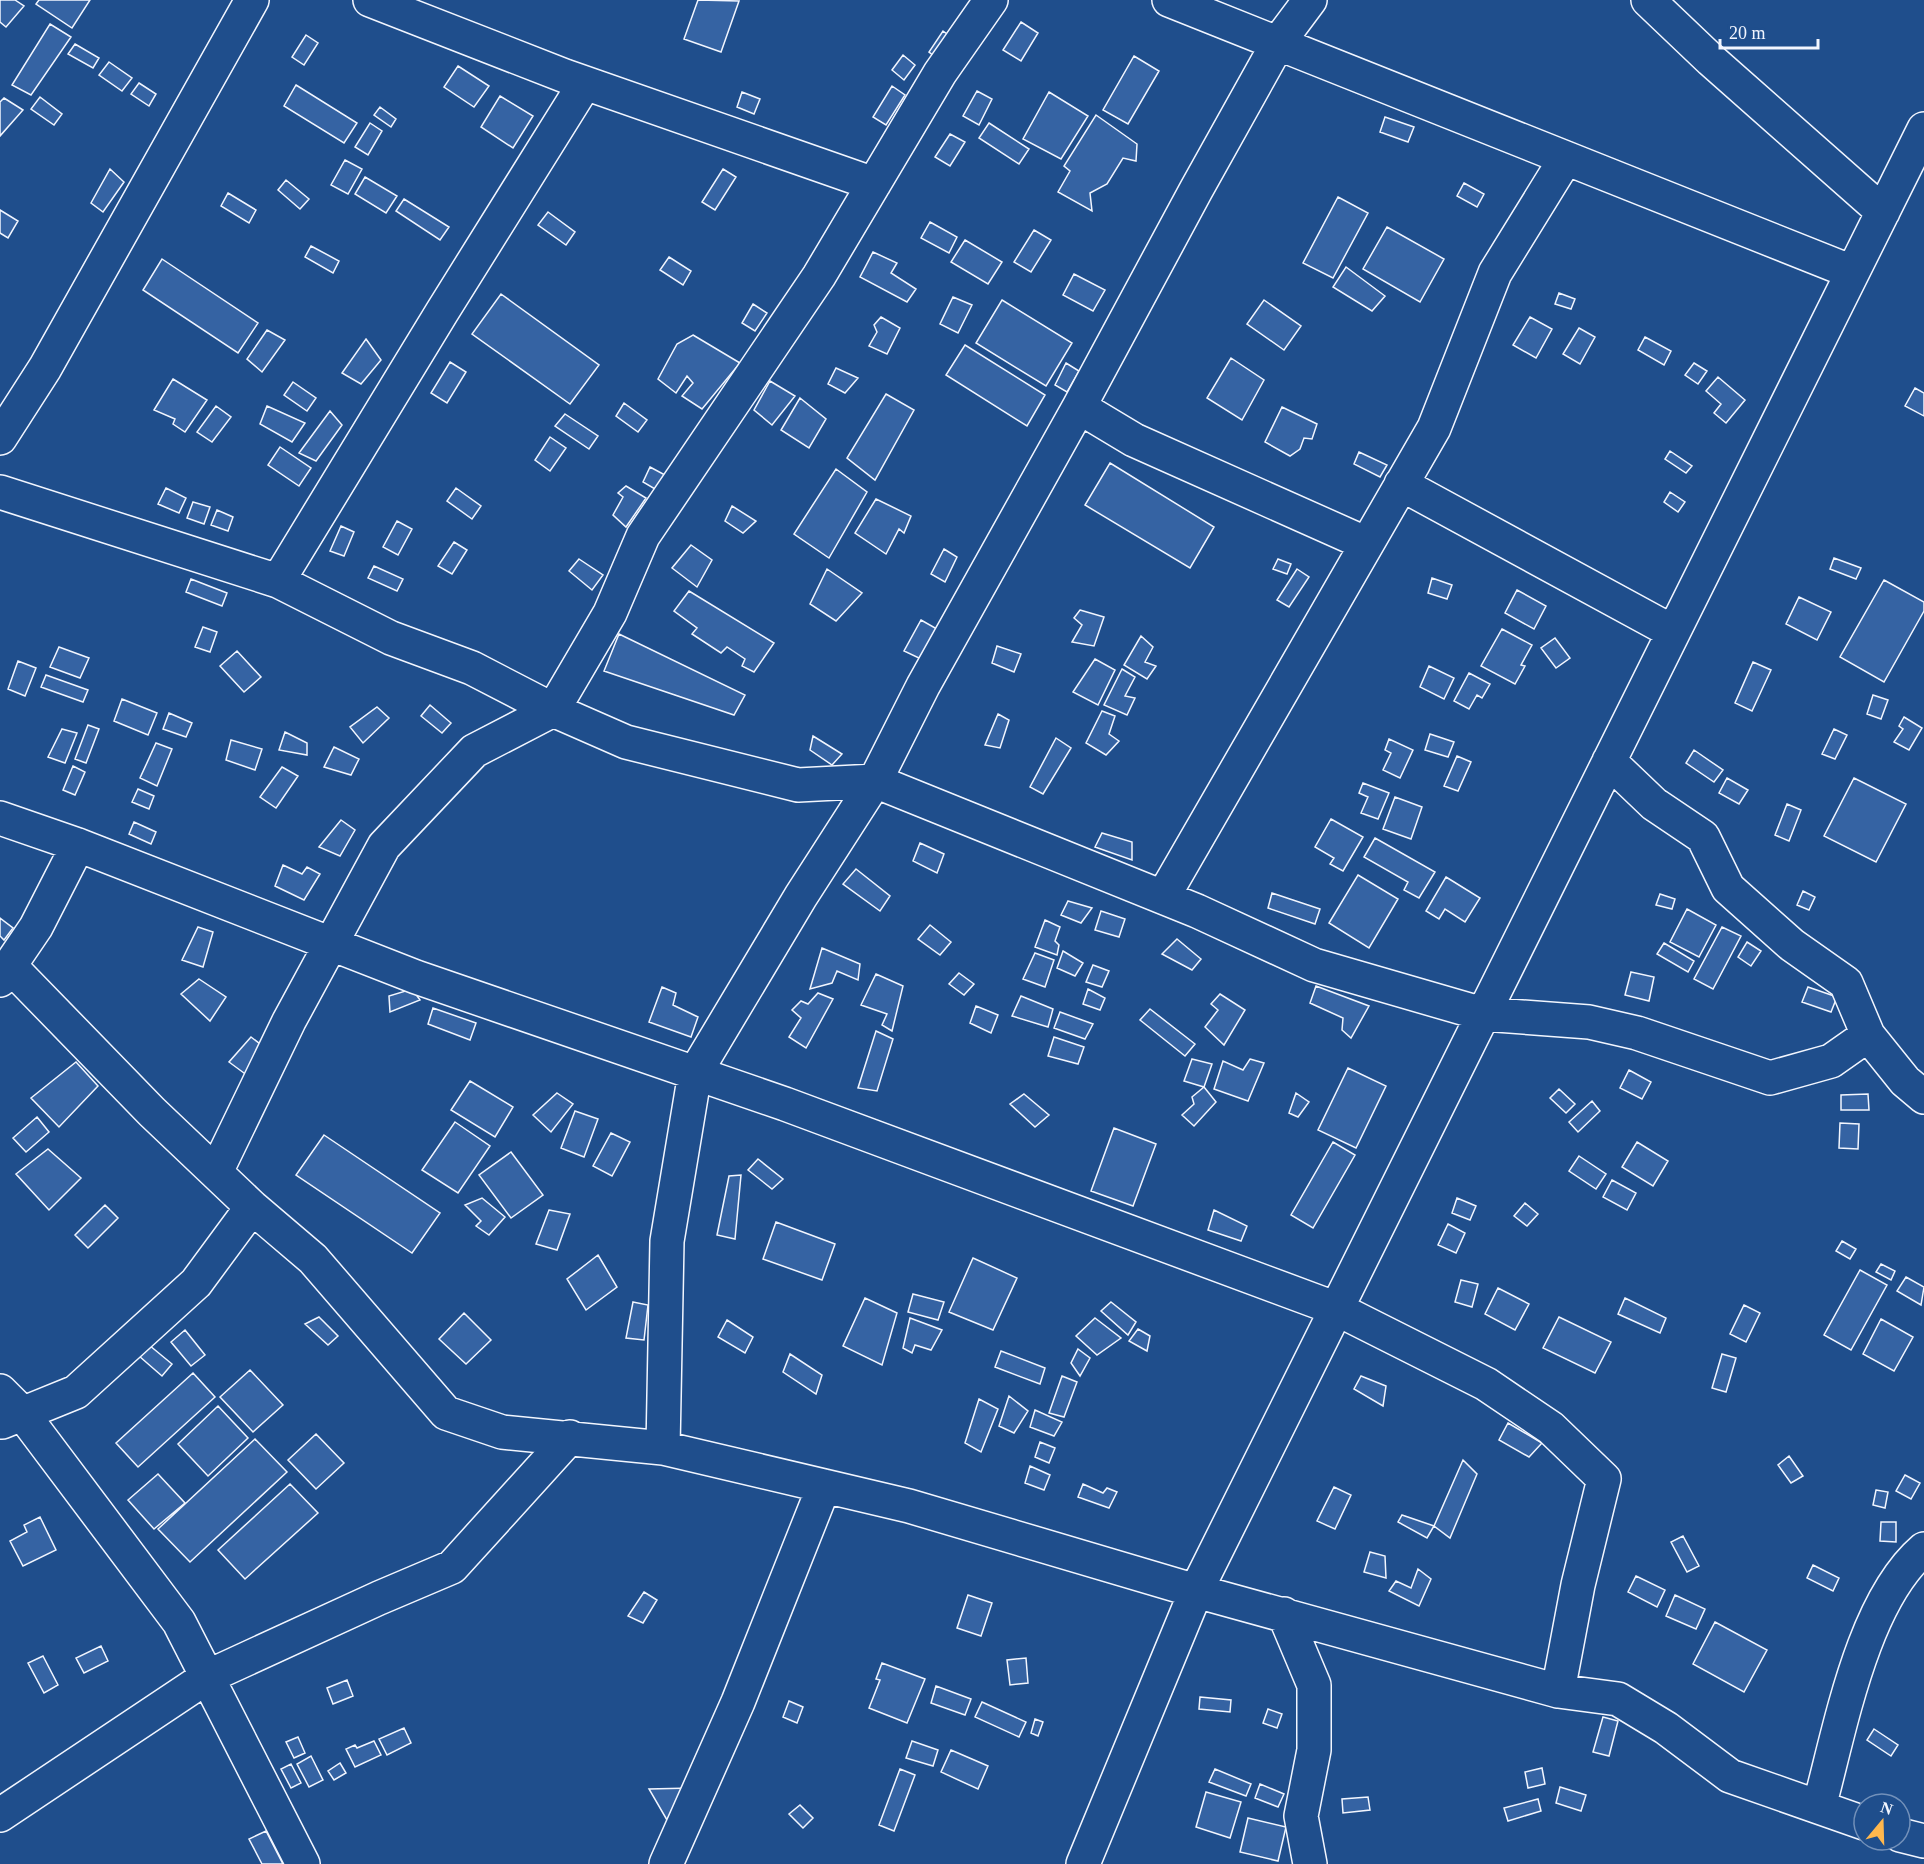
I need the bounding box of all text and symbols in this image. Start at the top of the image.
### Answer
scale bar [1720,12,1818,50]
text: 20 m [1729,23,1766,43]
north arrow [1852,1792,1912,1852]
text: N [1878,1798,1895,1818]

